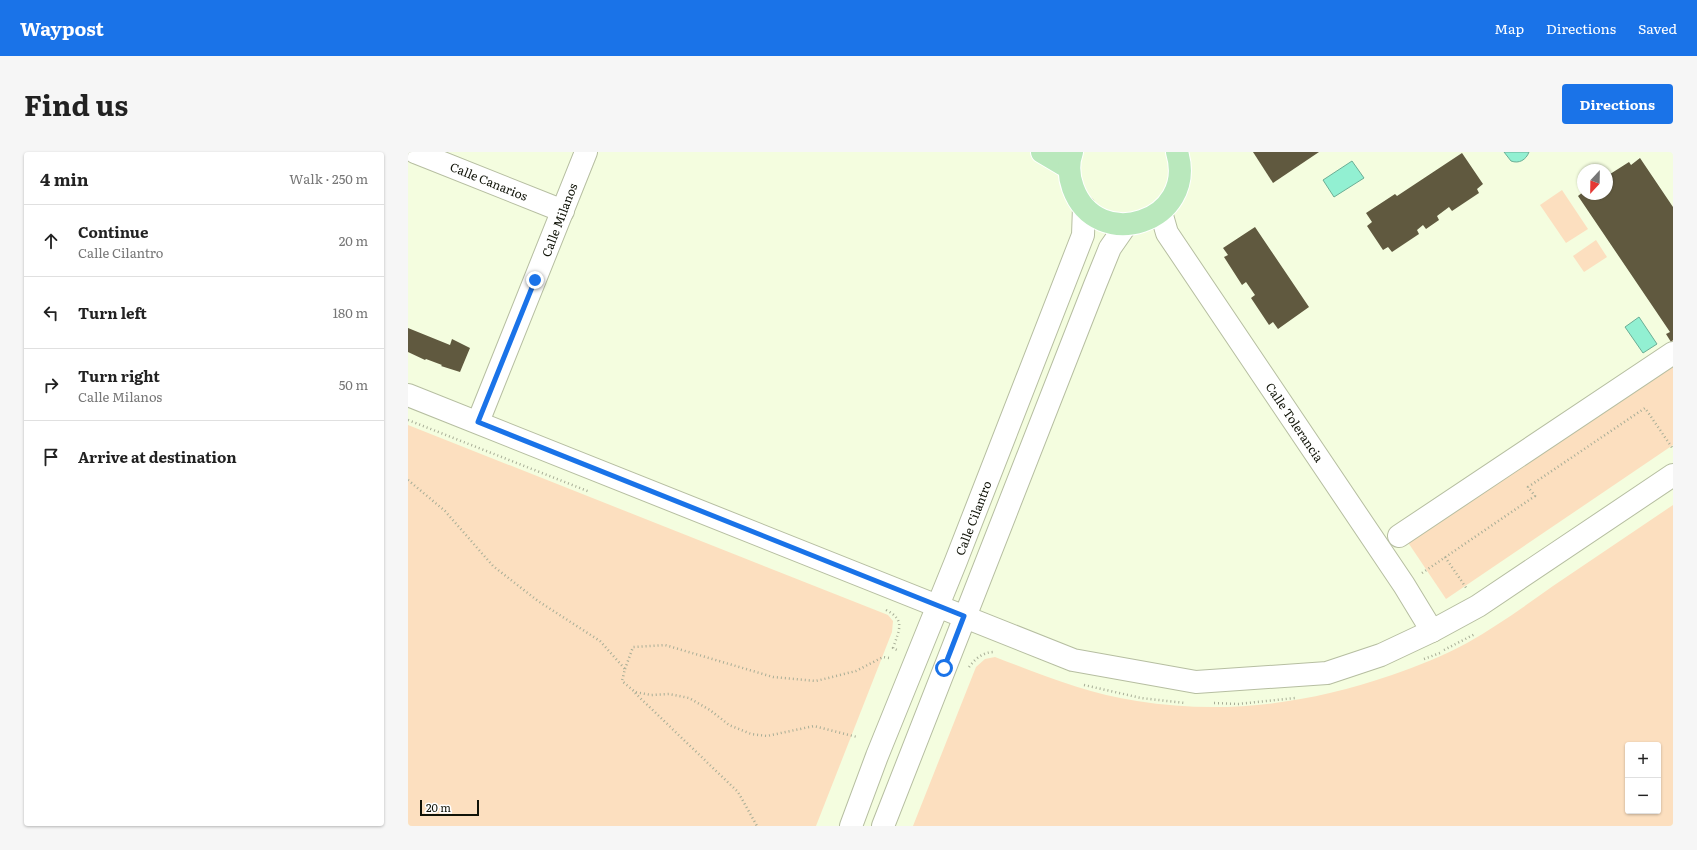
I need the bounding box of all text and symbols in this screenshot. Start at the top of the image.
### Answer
text: Waypost [20,14,104,42]
text: Map [1494,18,1524,38]
text: Directions [1546,18,1616,38]
text: Saved [1638,18,1677,38]
text: Find us [24,83,128,125]
button: Directions [1562,84,1673,124]
street label: Calle Canarios [448,157,531,205]
north arrow [1577,164,1613,200]
text: 4 min [40,166,89,191]
text: Walk · 250 m [289,169,368,188]
street label: Calle Milanos [537,180,582,260]
text: Continue [78,220,148,243]
icon: ahead [40,230,62,252]
text: 20 m [339,231,368,250]
text: Calle Cilantro [78,243,163,262]
route end [526,271,544,289]
text: Turn left [78,301,147,324]
icon: left [40,302,62,324]
text: 180 m [333,303,368,322]
text: Turn right [78,364,160,387]
icon: right [40,374,62,396]
text: 50 m [339,375,368,394]
street label: Calle Tolerancia [1262,379,1329,466]
text: Calle Milanos [78,387,162,406]
text: Arrive at destination [78,445,237,468]
icon: arrive [40,446,62,468]
street label: Calle Cilantro [950,478,996,558]
route start [935,659,953,677]
map controls [1625,742,1661,814]
button: + [1625,742,1661,778]
button: − [1625,778,1661,814]
scale bar [420,798,479,817]
text: 20 m [426,799,451,815]

